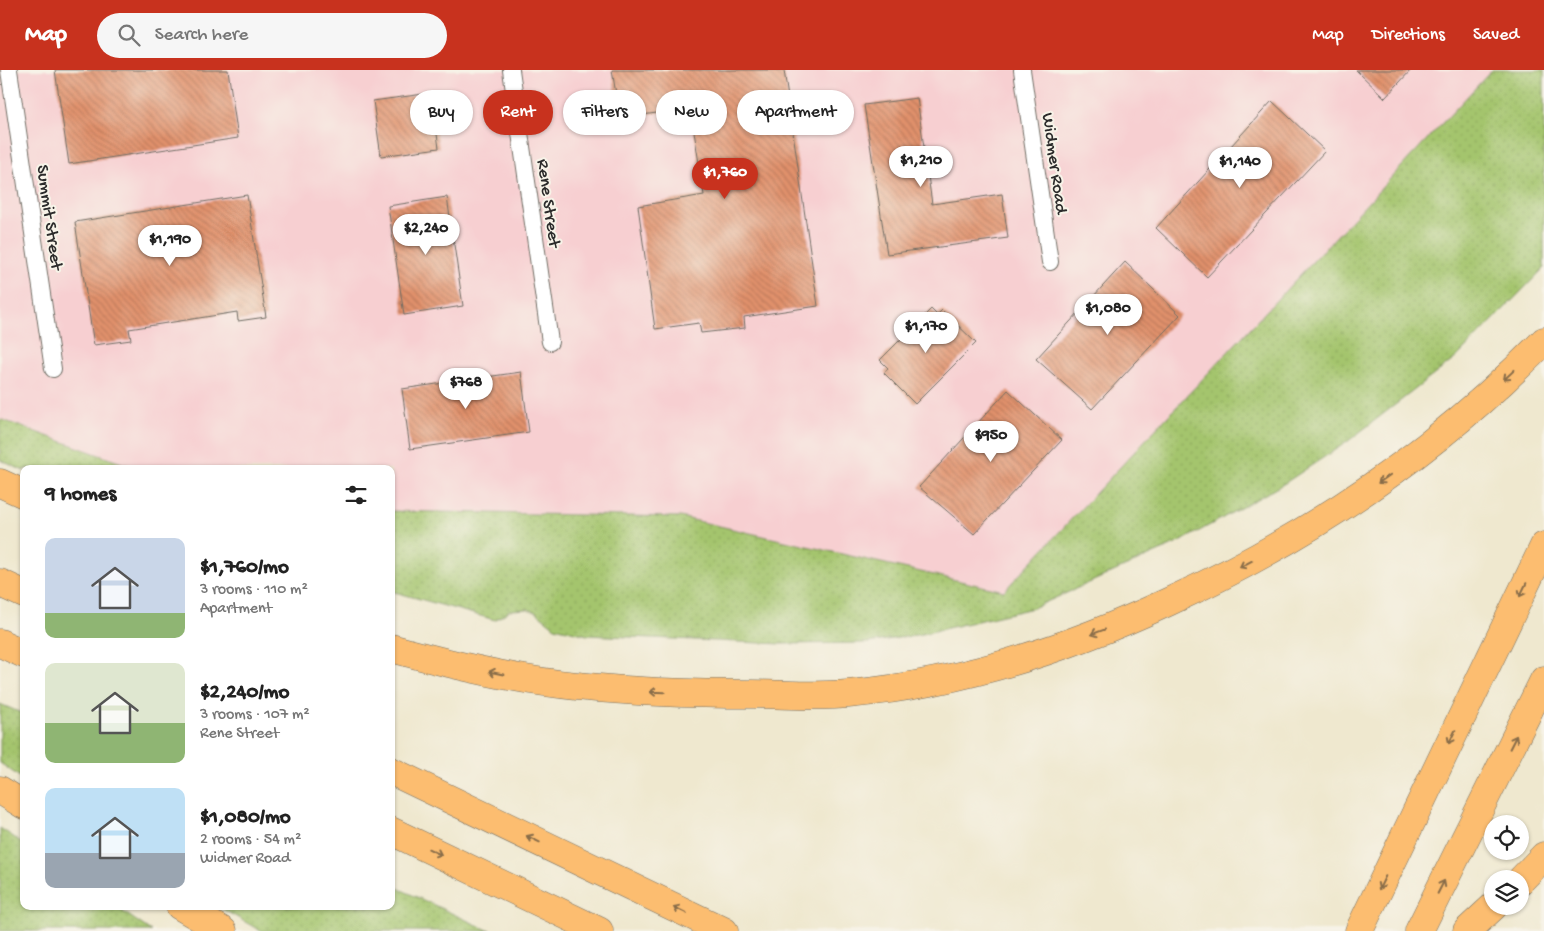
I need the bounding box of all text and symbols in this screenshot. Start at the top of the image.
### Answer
search box [97,13,447,58]
text: Map [25,21,67,50]
icon: search [115,21,143,49]
text: Search here [155,24,248,47]
text: Map [1312,25,1344,46]
text: Directions [1372,25,1445,46]
text: Saved [1473,25,1519,46]
chip: Buy [410,90,473,135]
chip: Rent [483,90,553,135]
chip: Filters [563,90,646,135]
chip: New [656,90,727,135]
chip: Apartment [737,90,854,135]
street label: Widmer Road [1036,111,1071,217]
pin: $1,210 [880,146,962,188]
pin: $1,140 [1199,146,1281,189]
text: $1,210 [900,152,942,171]
text: $1,140 [1219,153,1261,172]
street label: Rene Street [531,158,564,250]
pin: $1,760 [684,158,766,200]
street label: Summit Street [31,163,67,273]
text: $1,760 [703,164,747,183]
pin: $2,240 [385,214,467,256]
text: $2,240 [404,220,448,239]
pin: $1,190 [129,224,211,267]
text: $1,190 [149,231,191,250]
pin: $1,080 [1067,294,1149,336]
text: $1,080 [1085,300,1131,319]
pin: $1,170 [885,312,967,354]
text: $1,170 [905,318,947,337]
pin: $768 [436,368,496,410]
one-way arrow [1502,369,1515,381]
text: $768 [450,374,482,393]
pin: $950 [961,420,1021,463]
text: $950 [975,427,1007,446]
one-way arrow [1377,474,1391,484]
icon: filters [342,481,370,509]
text: 9 homes [45,483,116,508]
text: $1,760/mo [200,556,289,581]
icon: home [85,558,145,618]
one-way arrow [1239,560,1254,569]
text: 3 rooms · 110 m² [200,581,308,600]
one-way arrow [1518,582,1527,597]
text: Apartment [200,600,272,619]
one-way arrow [1091,628,1107,637]
one-way arrow [488,668,504,678]
text: $2,240/mo [200,681,289,706]
icon: home [85,683,145,743]
one-way arrow [649,687,666,697]
text: 3 rooms · 107 m² [200,706,310,725]
text: Rene Street [200,725,279,744]
one-way arrow [1447,729,1457,744]
one-way arrow [1509,735,1518,750]
text: $1,080/mo [200,806,291,831]
icon: home [85,808,145,868]
map controls [1484,815,1529,915]
button: locate [1484,815,1529,860]
text: 2 rooms · 54 m² [200,831,301,850]
one-way arrow [526,834,541,844]
one-way arrow [427,848,442,857]
text: Widmer Road [200,850,290,869]
button: layers [1484,870,1529,915]
one-way arrow [1377,875,1386,890]
one-way arrow [1436,880,1446,895]
one-way arrow [673,905,688,914]

